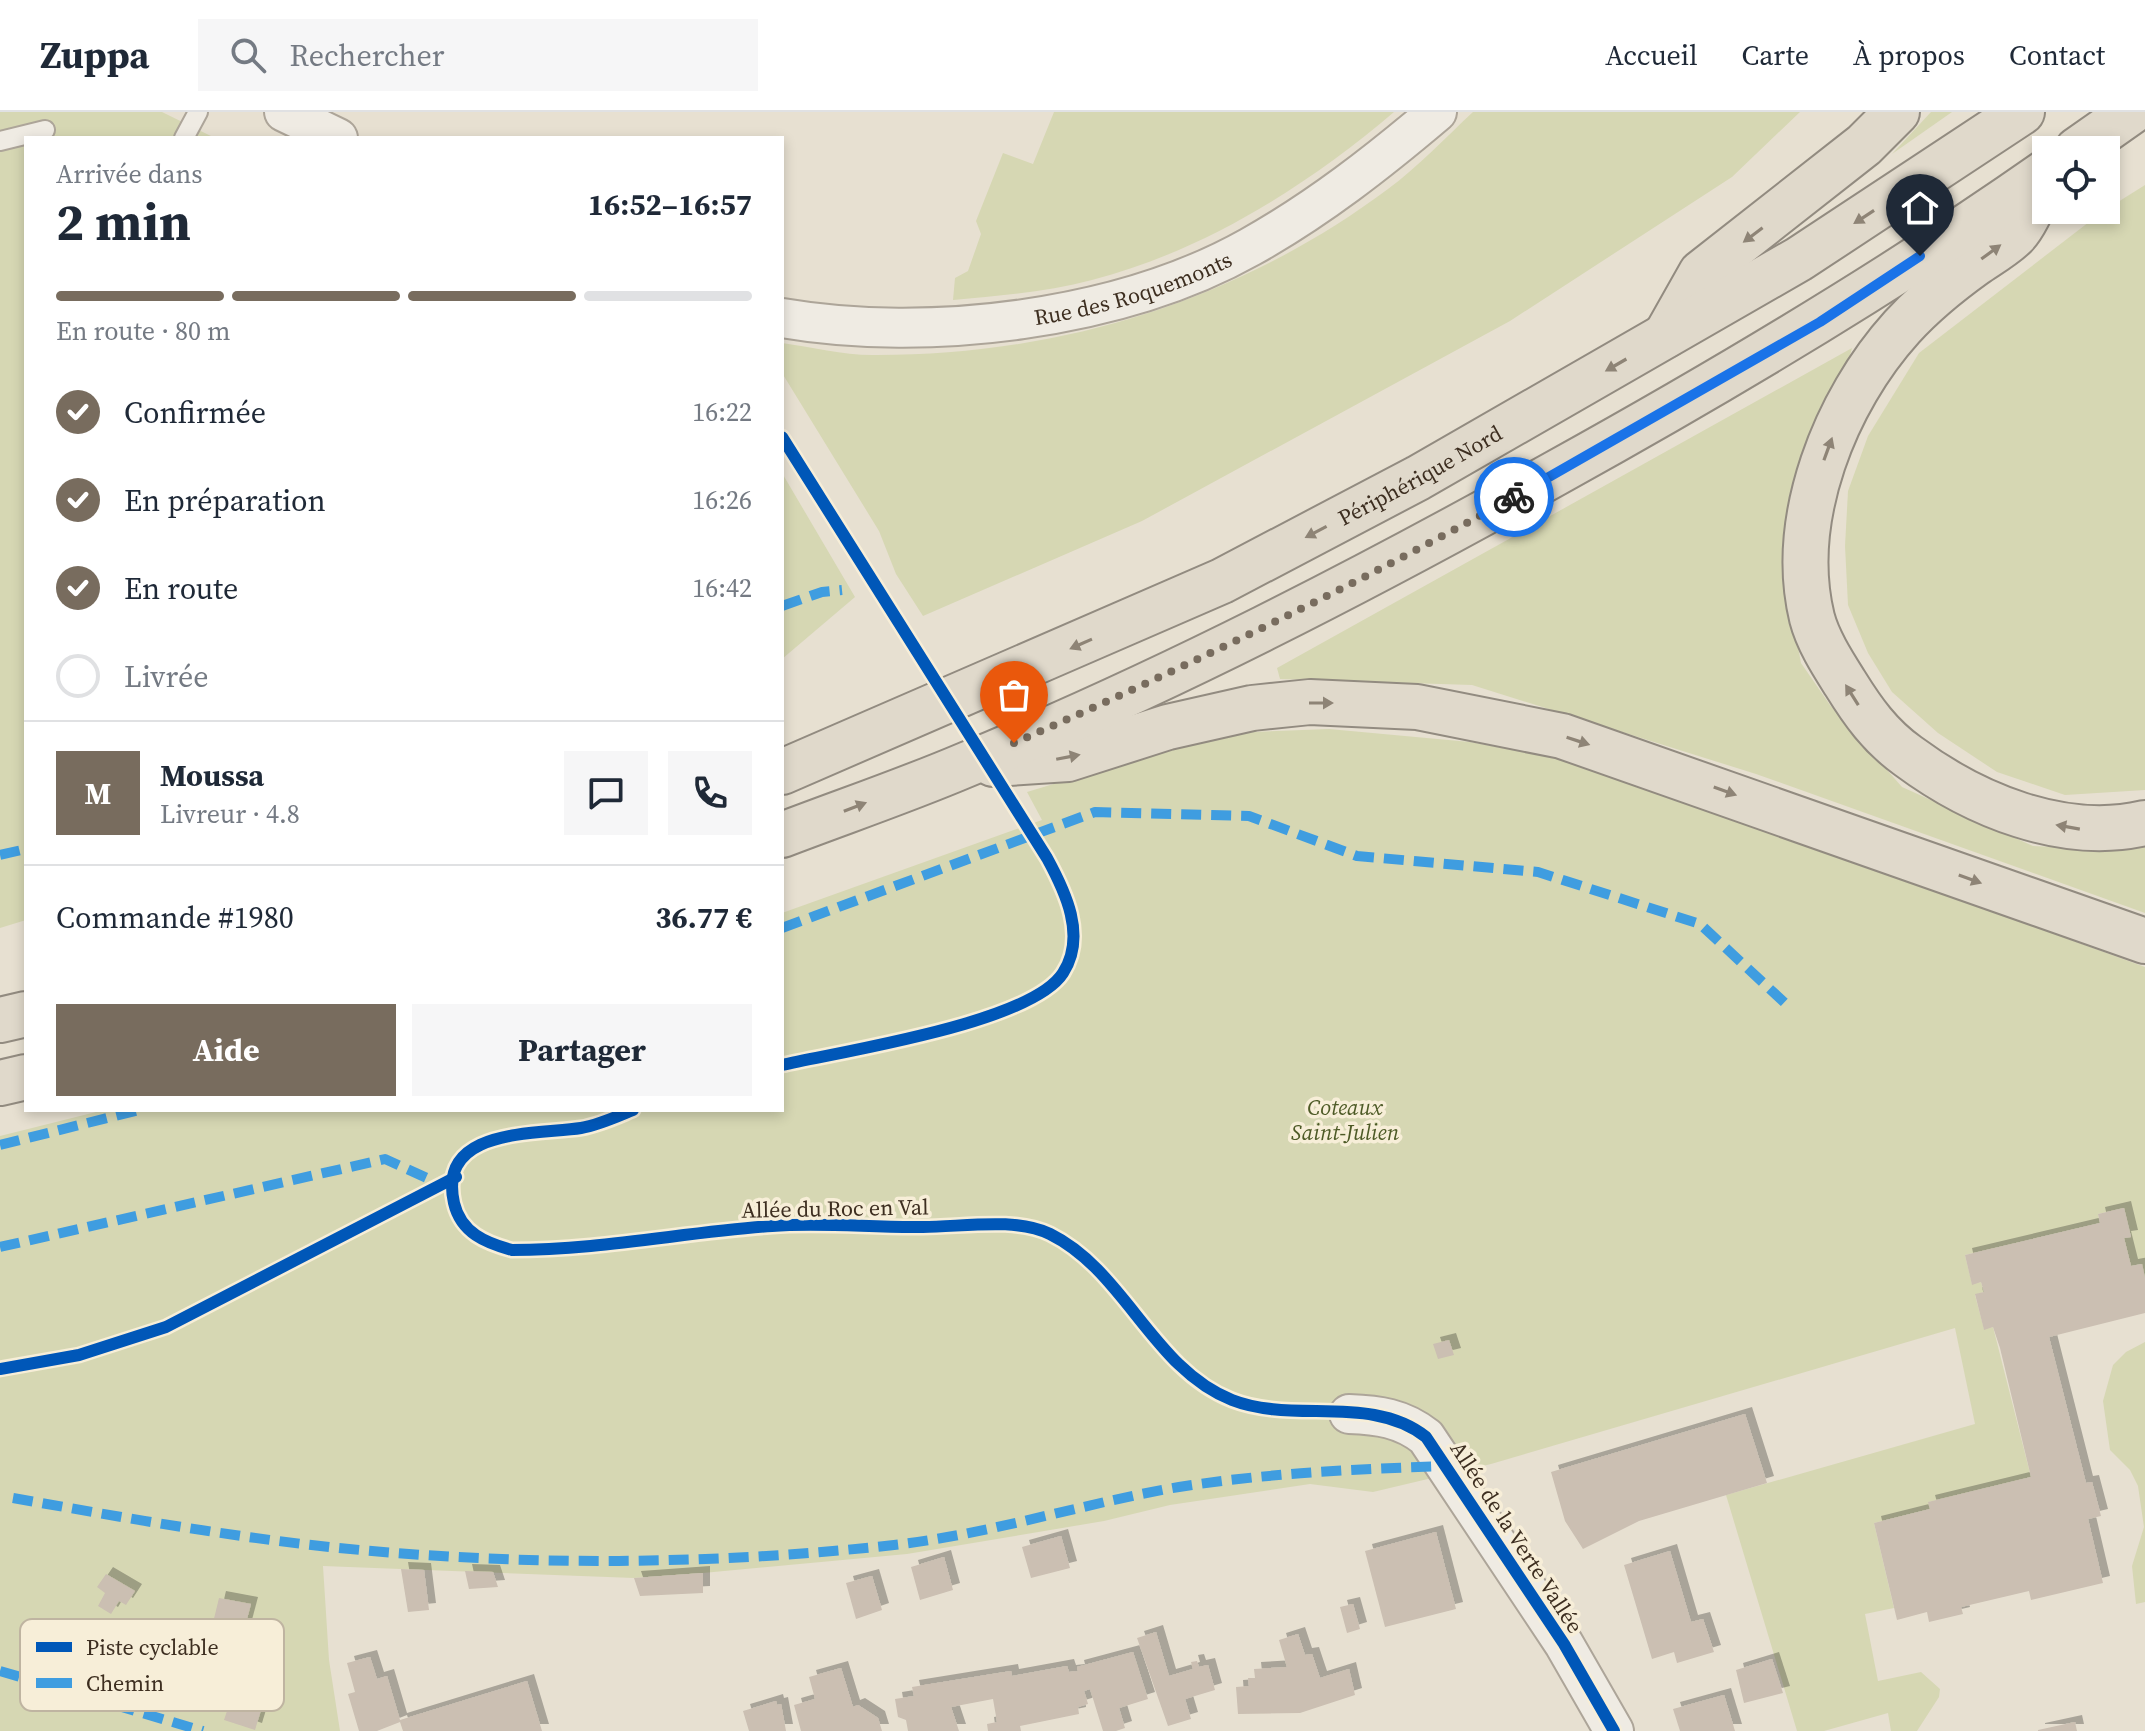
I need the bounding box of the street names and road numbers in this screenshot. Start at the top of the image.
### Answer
street label: Rue des Roquemonts [1032,244,1237,332]
street label: Périphérique Nord [1333,418,1508,533]
street label: Allée du Roc en Val [741,1191,929,1225]
street label: Allée de la Verte Vallée [1444,1435,1590,1639]

